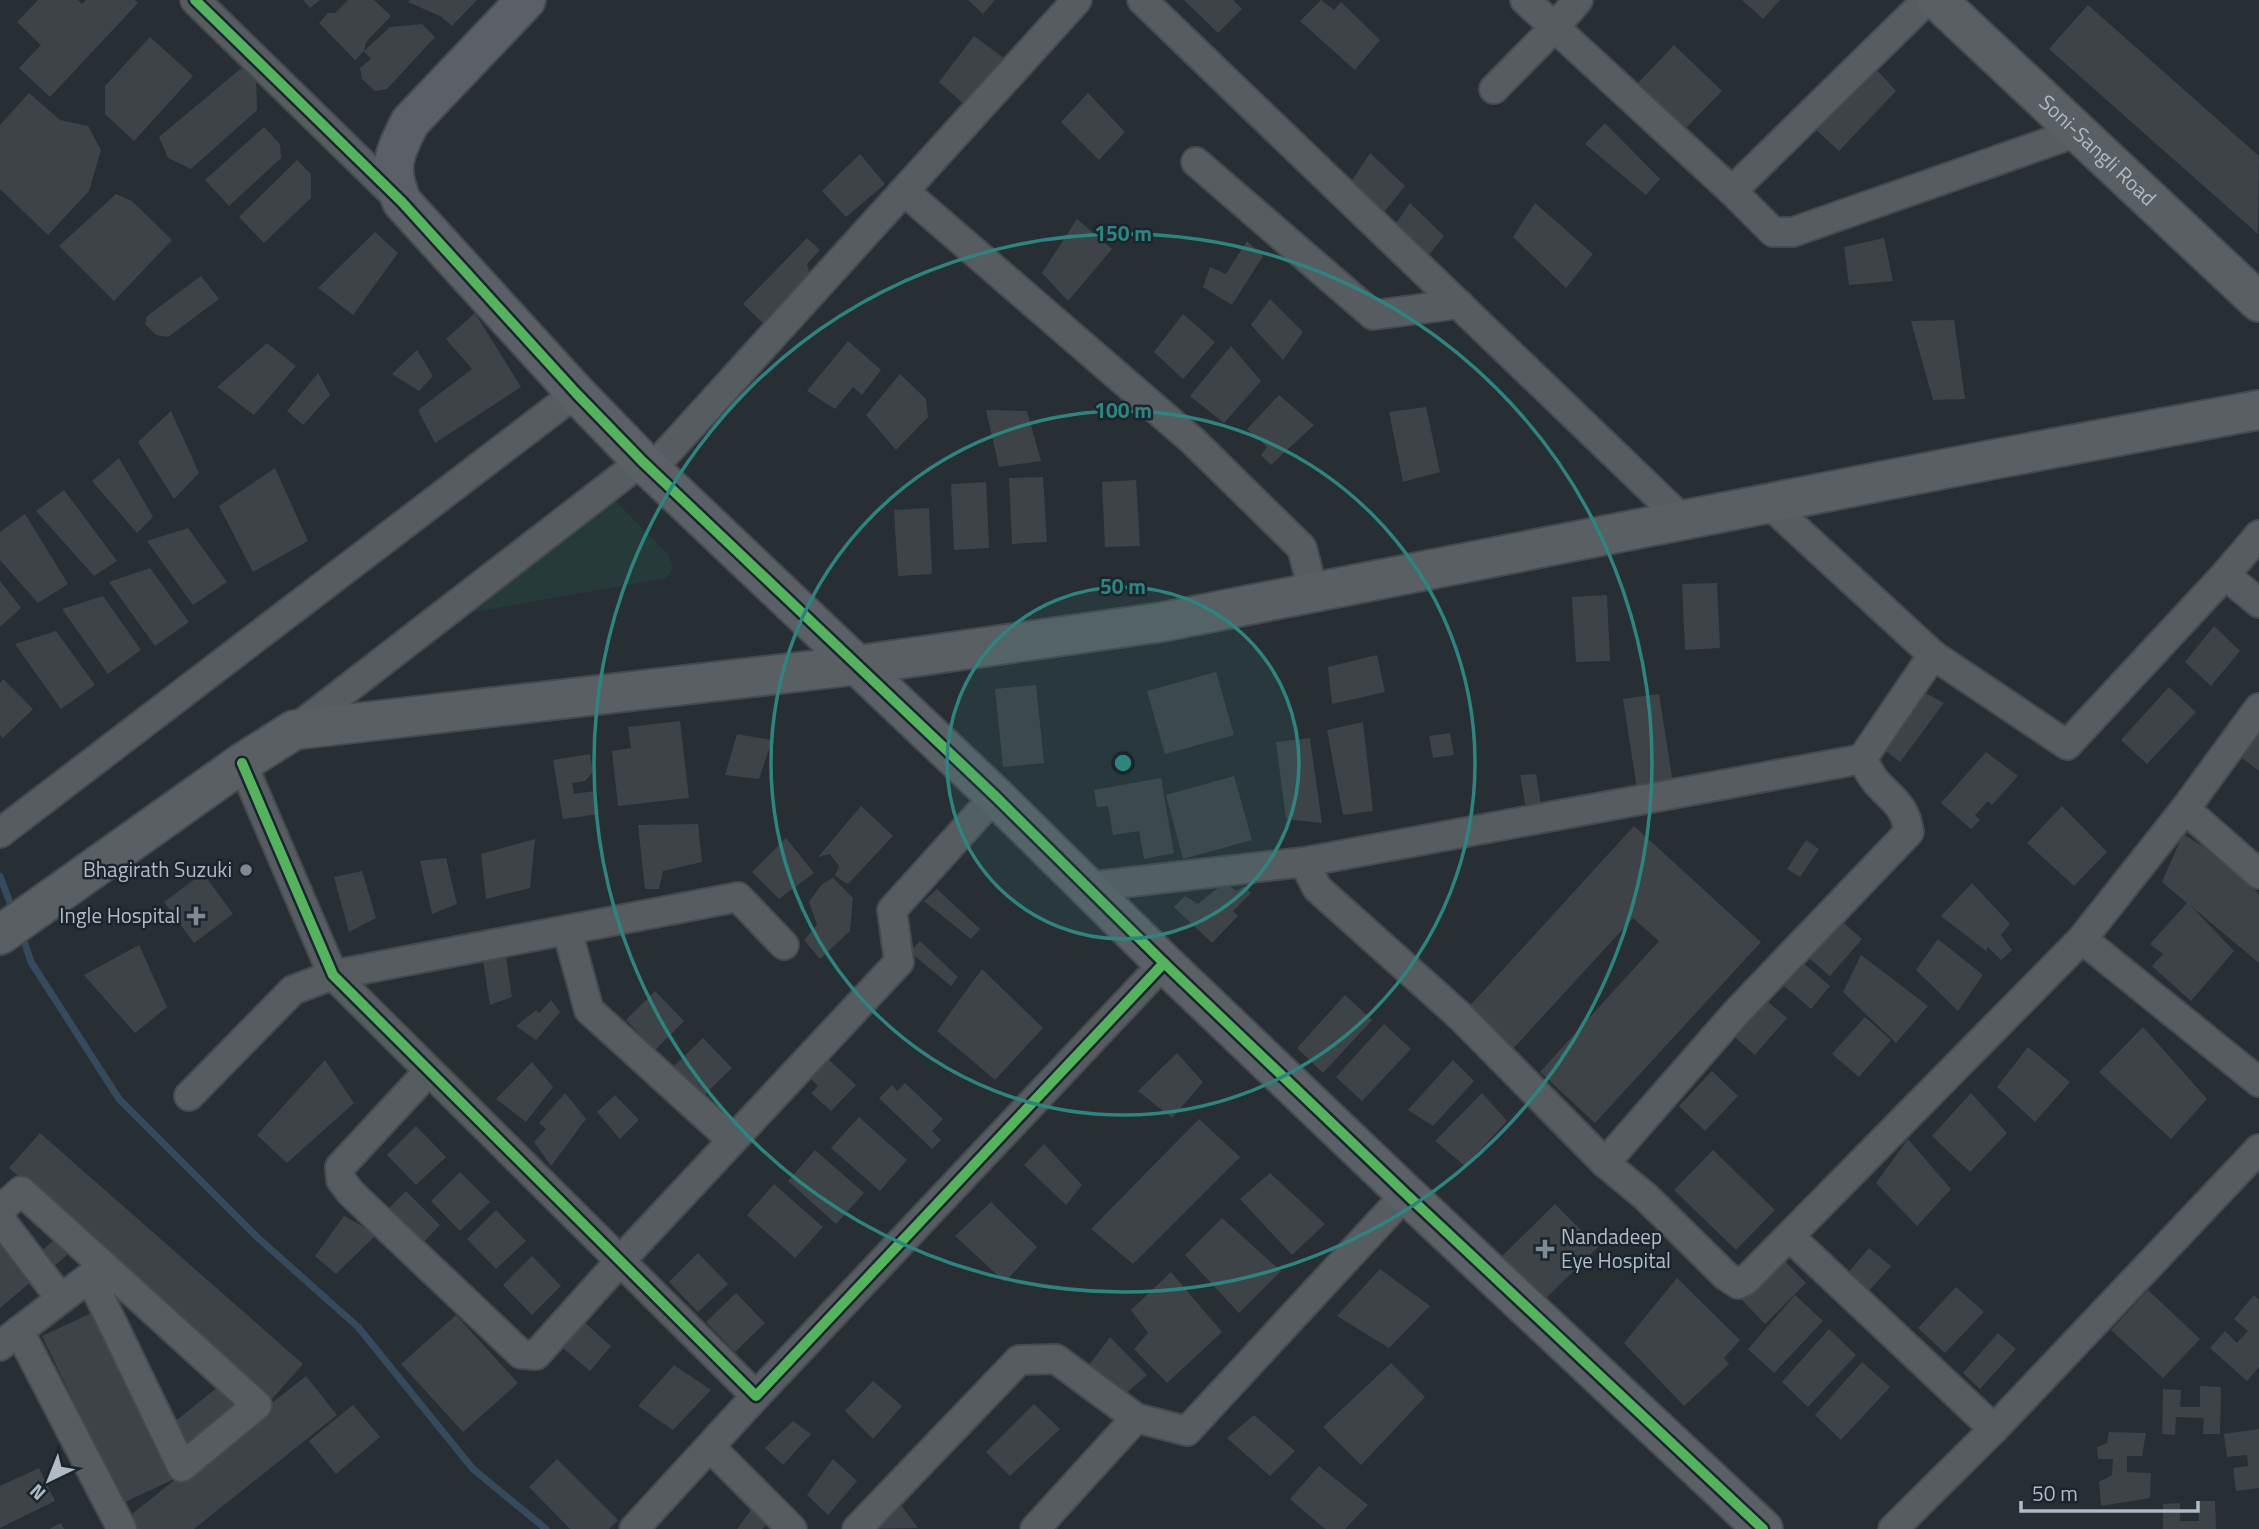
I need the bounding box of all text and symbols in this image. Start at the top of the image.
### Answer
street label: Soni-Sangli Road [2032,87,2164,213]
text: 150 m [1094,217,1152,249]
text: 100 m [1094,394,1152,426]
text: 50 m [1100,570,1146,602]
centre of rings [1111,751,1135,775]
place label: Bhagirath Suzuki [83,853,232,885]
marker: Bhagirath Suzuki [238,862,254,878]
place label: Ingle Hospital [59,899,180,931]
marker: Ingle Hospital [186,906,206,926]
place label: Nandadeep Eye Hospital [1561,1220,1671,1276]
marker: Nandadeep Eye Hospital [1535,1239,1555,1259]
north arrow [14,1445,84,1515]
scale bar [2021,1470,2198,1514]
text: 50 m [2032,1477,2078,1509]
text: N [22,1478,52,1508]

